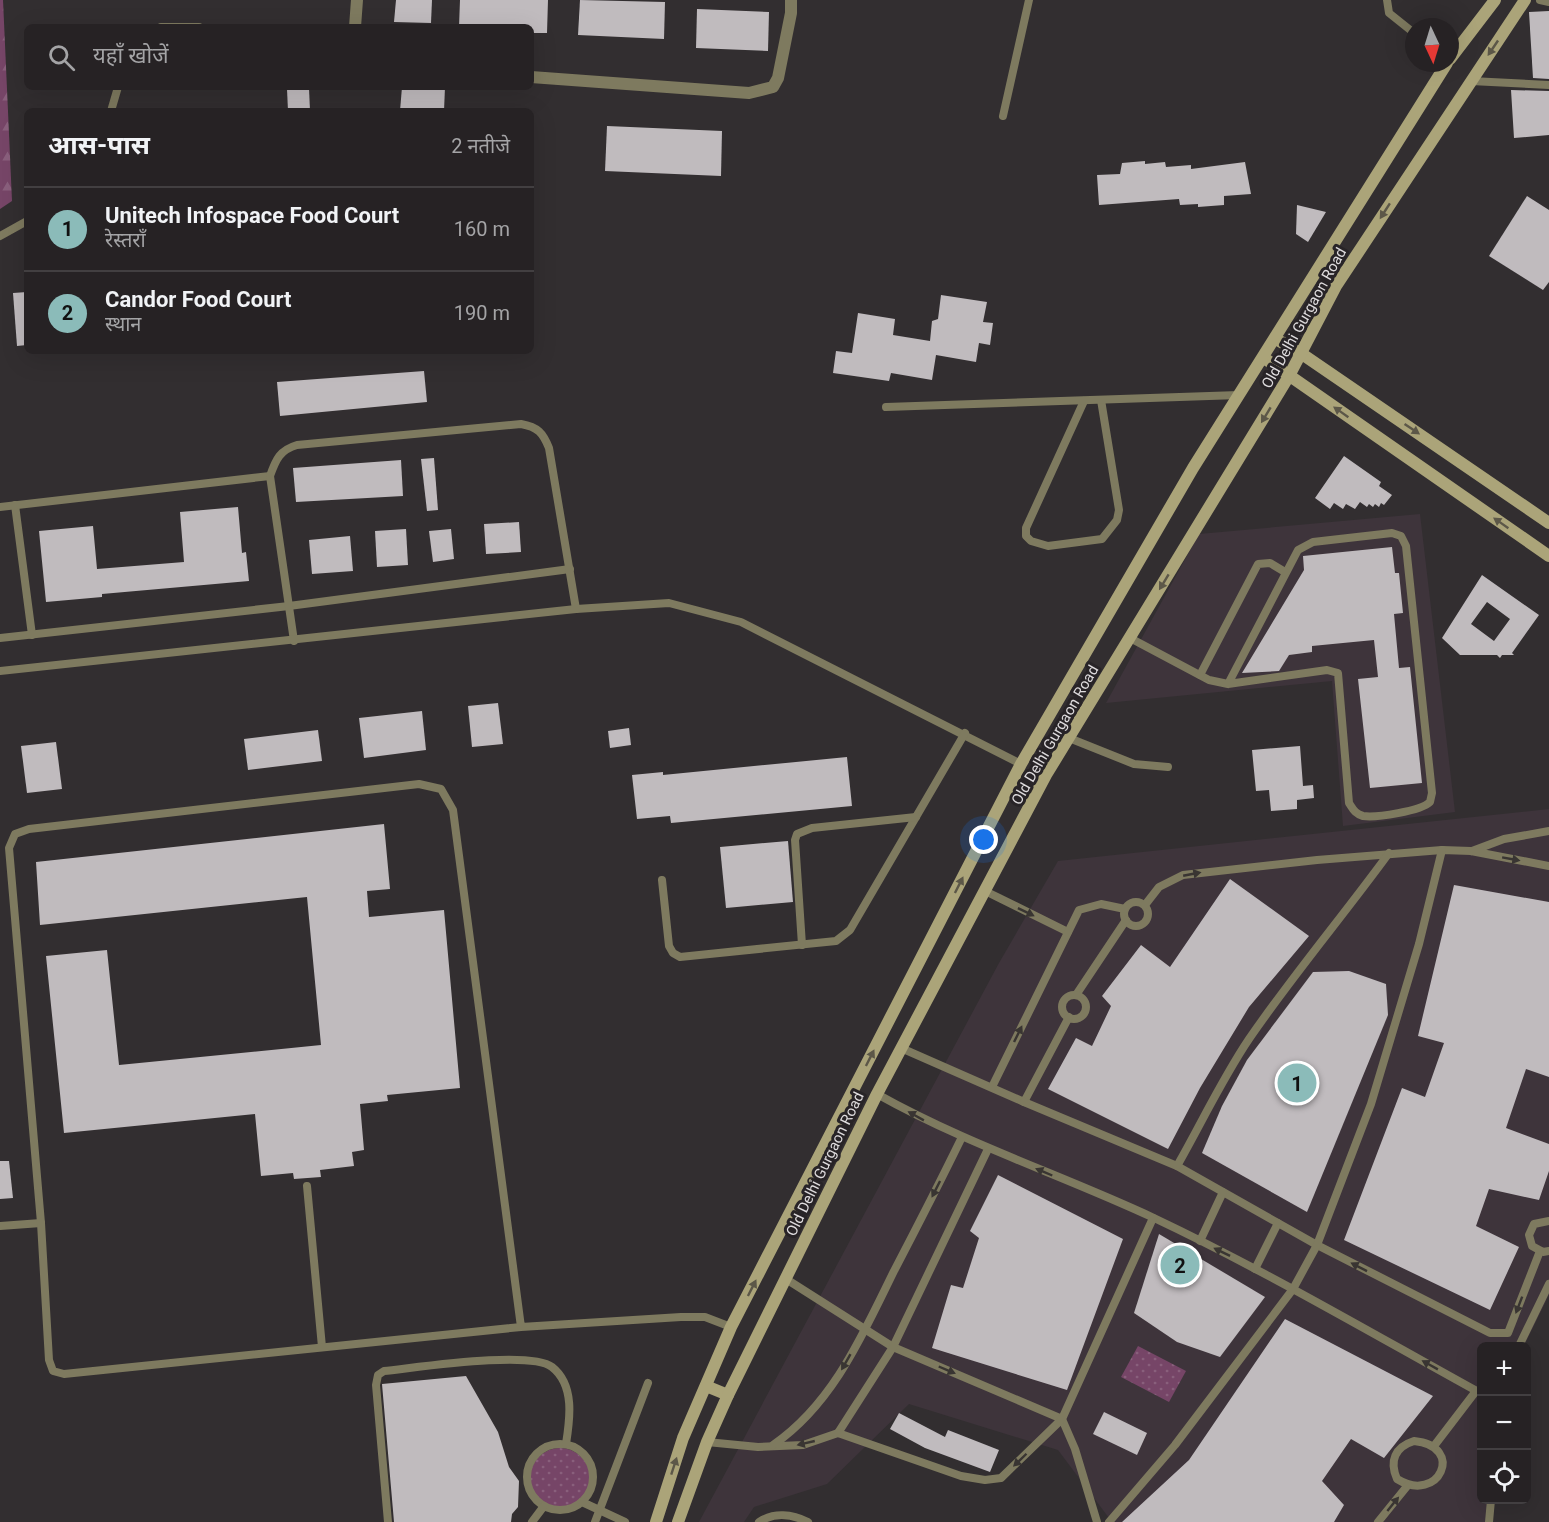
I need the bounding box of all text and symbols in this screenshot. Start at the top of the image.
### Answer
north arrow [1405,18,1459,72]
search box [24,24,534,90]
one-way arrow [1487,40,1499,56]
icon: search [45,41,78,74]
text: यहाँ खोजें [93,43,169,68]
text: आस-पास [48,130,150,160]
text: 2 नतीजे [451,134,510,158]
text: Unitech Infospace Food Court [105,203,399,228]
one-way arrow [1380,203,1391,219]
text: 1 [62,217,73,241]
text: 160 m [454,217,510,241]
text: रेस्तराँ [105,228,146,252]
street label: Old Delhi Gurgaon Road [1258,244,1350,392]
text: Candor Food Court [105,287,292,312]
text: 2 [62,301,73,325]
text: 190 m [454,301,510,325]
text: स्थान [105,312,141,336]
one-way arrow [1333,406,1349,418]
one-way arrow [1260,407,1271,423]
one-way arrow [1404,424,1421,435]
one-way arrow [1493,517,1509,528]
one-way arrow [1159,574,1170,590]
street label: Old Delhi Gurgaon Road [1008,662,1102,808]
your location [969,825,998,854]
one-way arrow [1501,854,1520,863]
one-way arrow [1182,869,1201,878]
one-way arrow [954,876,964,893]
one-way arrow [1018,907,1035,916]
one-way arrow [1012,1025,1022,1043]
one-way arrow [865,1050,875,1067]
pin: 1 [1278,1060,1316,1106]
street label: Old Delhi Gurgaon Road [782,1089,868,1239]
one-way arrow [907,1111,924,1121]
one-way arrow [1035,1167,1053,1177]
one-way arrow [931,1181,941,1198]
pin: 2 [1160,1242,1200,1288]
one-way arrow [1213,1248,1231,1258]
one-way arrow [1350,1262,1367,1271]
one-way arrow [747,1279,756,1296]
one-way arrow [1514,1297,1524,1315]
map controls [1477,1342,1531,1504]
button: + [1477,1342,1531,1396]
one-way arrow [841,1354,851,1371]
one-way arrow [1422,1360,1439,1370]
one-way arrow [938,1365,956,1375]
button: − [1477,1396,1531,1450]
one-way arrow [796,1439,815,1448]
button: locate [1477,1450,1531,1504]
one-way arrow [1014,1452,1028,1466]
one-way arrow [670,1457,679,1475]
one-way arrow [1386,1496,1399,1512]

